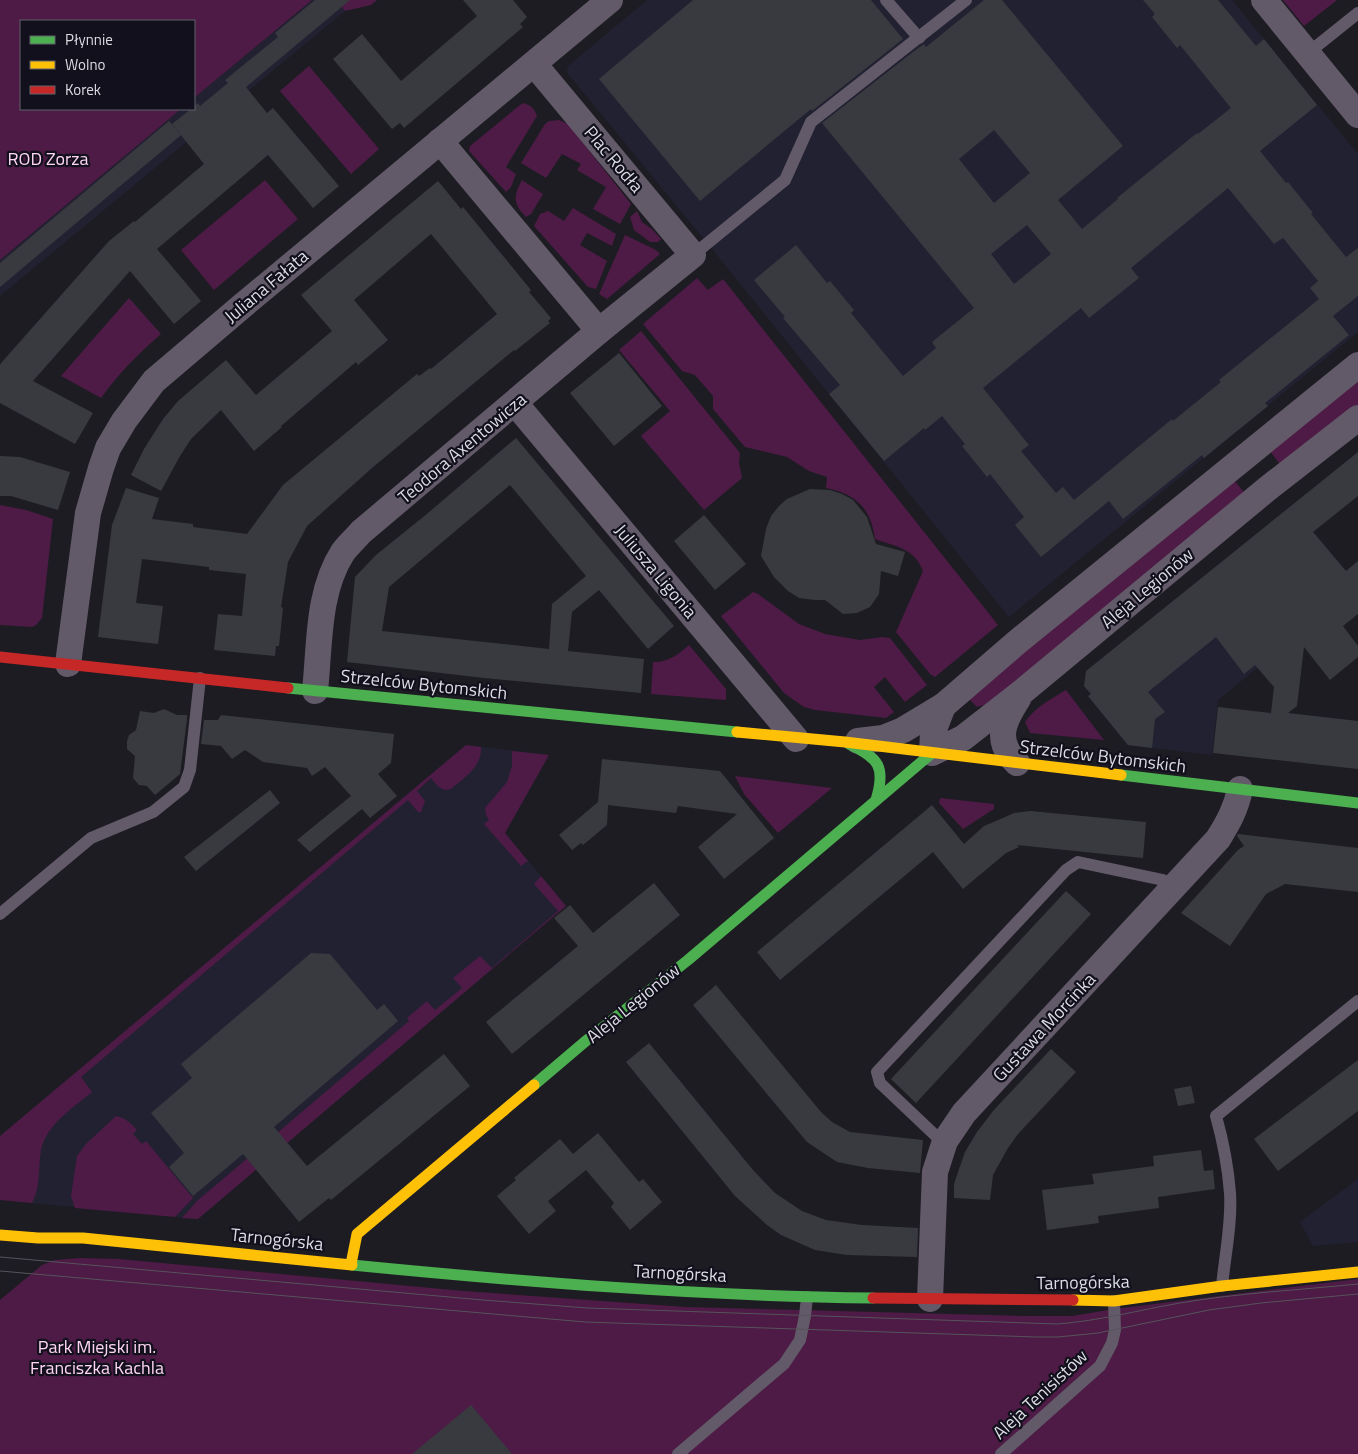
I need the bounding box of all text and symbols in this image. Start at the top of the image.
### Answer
legend [20,20,195,110]
text: Płynnie [65,28,113,51]
text: Wolno [65,53,105,76]
text: Korek [65,78,101,101]
street label: Plac Rodła [578,120,650,198]
park label: ROD Zorza [8,145,88,172]
street label: Juliana Fałata [218,243,314,329]
street label: Teodora Axentowicza [392,386,532,510]
street label: Juliusza Ligonia [608,518,704,624]
street label: Aleja Legionów [1095,541,1200,635]
street label: Strzelców Bytomskich [339,662,509,706]
street label: Strzelców Bytomskich [1018,732,1188,780]
street label: Aleja Legionów [580,956,686,1049]
street label: Gustawa Morcinka [986,966,1102,1088]
street label: Tarnogórska [229,1221,325,1257]
street label: Tarnogórska [633,1257,727,1289]
street label: Tarnogórska [1036,1268,1130,1296]
park label: Park Miejski im. Franciszka Kachla [30,1333,164,1381]
street label: Aleja Tenisistów [986,1342,1094,1445]

